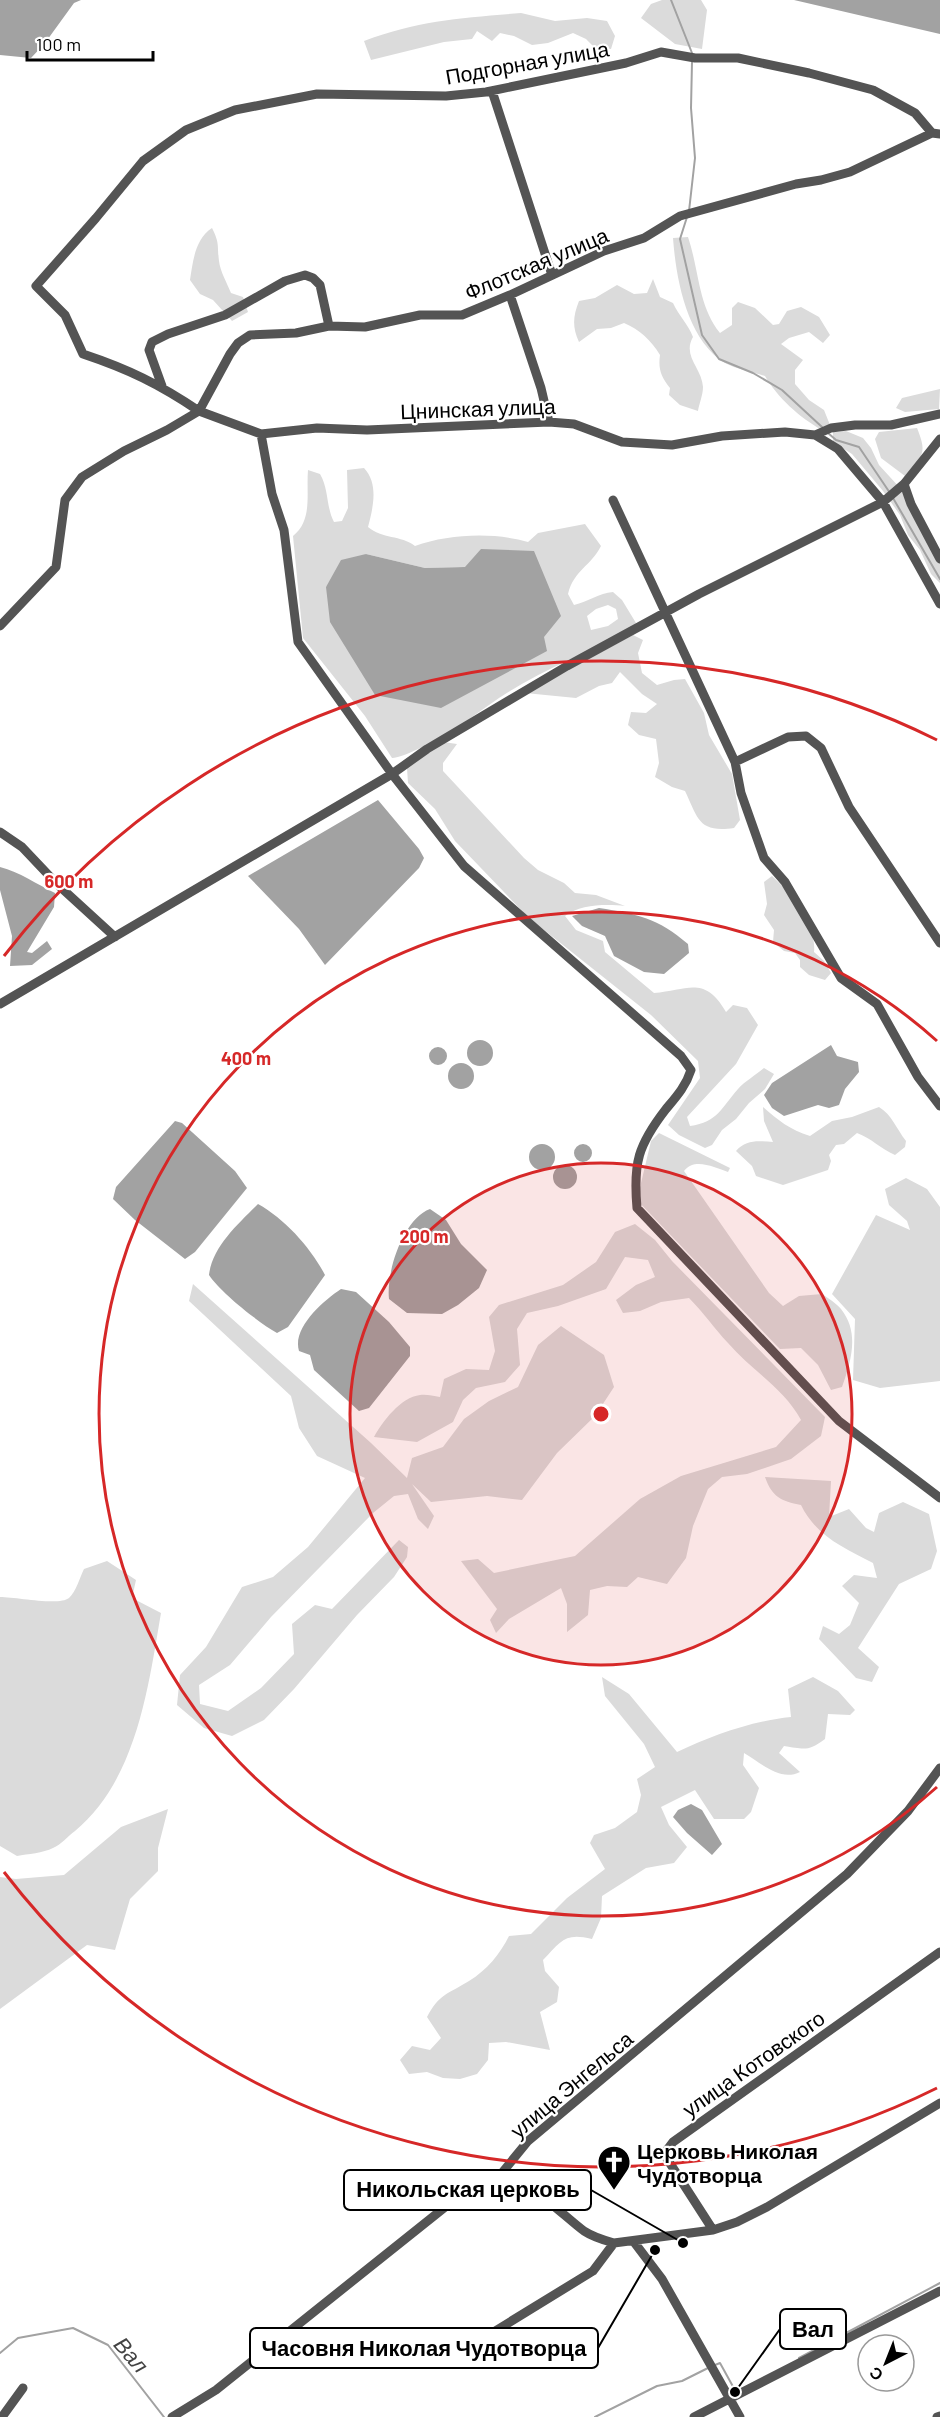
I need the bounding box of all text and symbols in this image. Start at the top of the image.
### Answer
scale bar [27,24,153,62]
text: 100 m [36,33,81,55]
street label: Подгорная улица [443,35,611,89]
street label: Флотская улица [460,221,612,304]
street label: Цнинская улица [400,393,557,423]
text: 600 m [45,870,93,892]
text: 400 m [221,1047,271,1069]
text: 200 m [399,1225,449,1247]
centre of rings [591,1404,611,1424]
street label: улица Котовского [677,2005,829,2121]
street label: улица Энгельса [505,2025,638,2142]
place label: Церковь Николая Чудотворца [637,2138,818,2187]
church icon: Церковь Николая Чудотворца [596,2144,632,2191]
callout: Никольская церковь [344,2170,591,2210]
text: Никольская церковь [356,2175,580,2202]
callout: Вал [780,2309,846,2349]
text: Вал [792,2315,834,2341]
callout: Часовня Николая Чудотворца [250,2328,598,2368]
water label: Вал [109,2331,155,2377]
north arrow [856,2333,916,2393]
text: Часовня Николая Чудотворца [262,2334,587,2361]
text: С [865,2363,886,2385]

